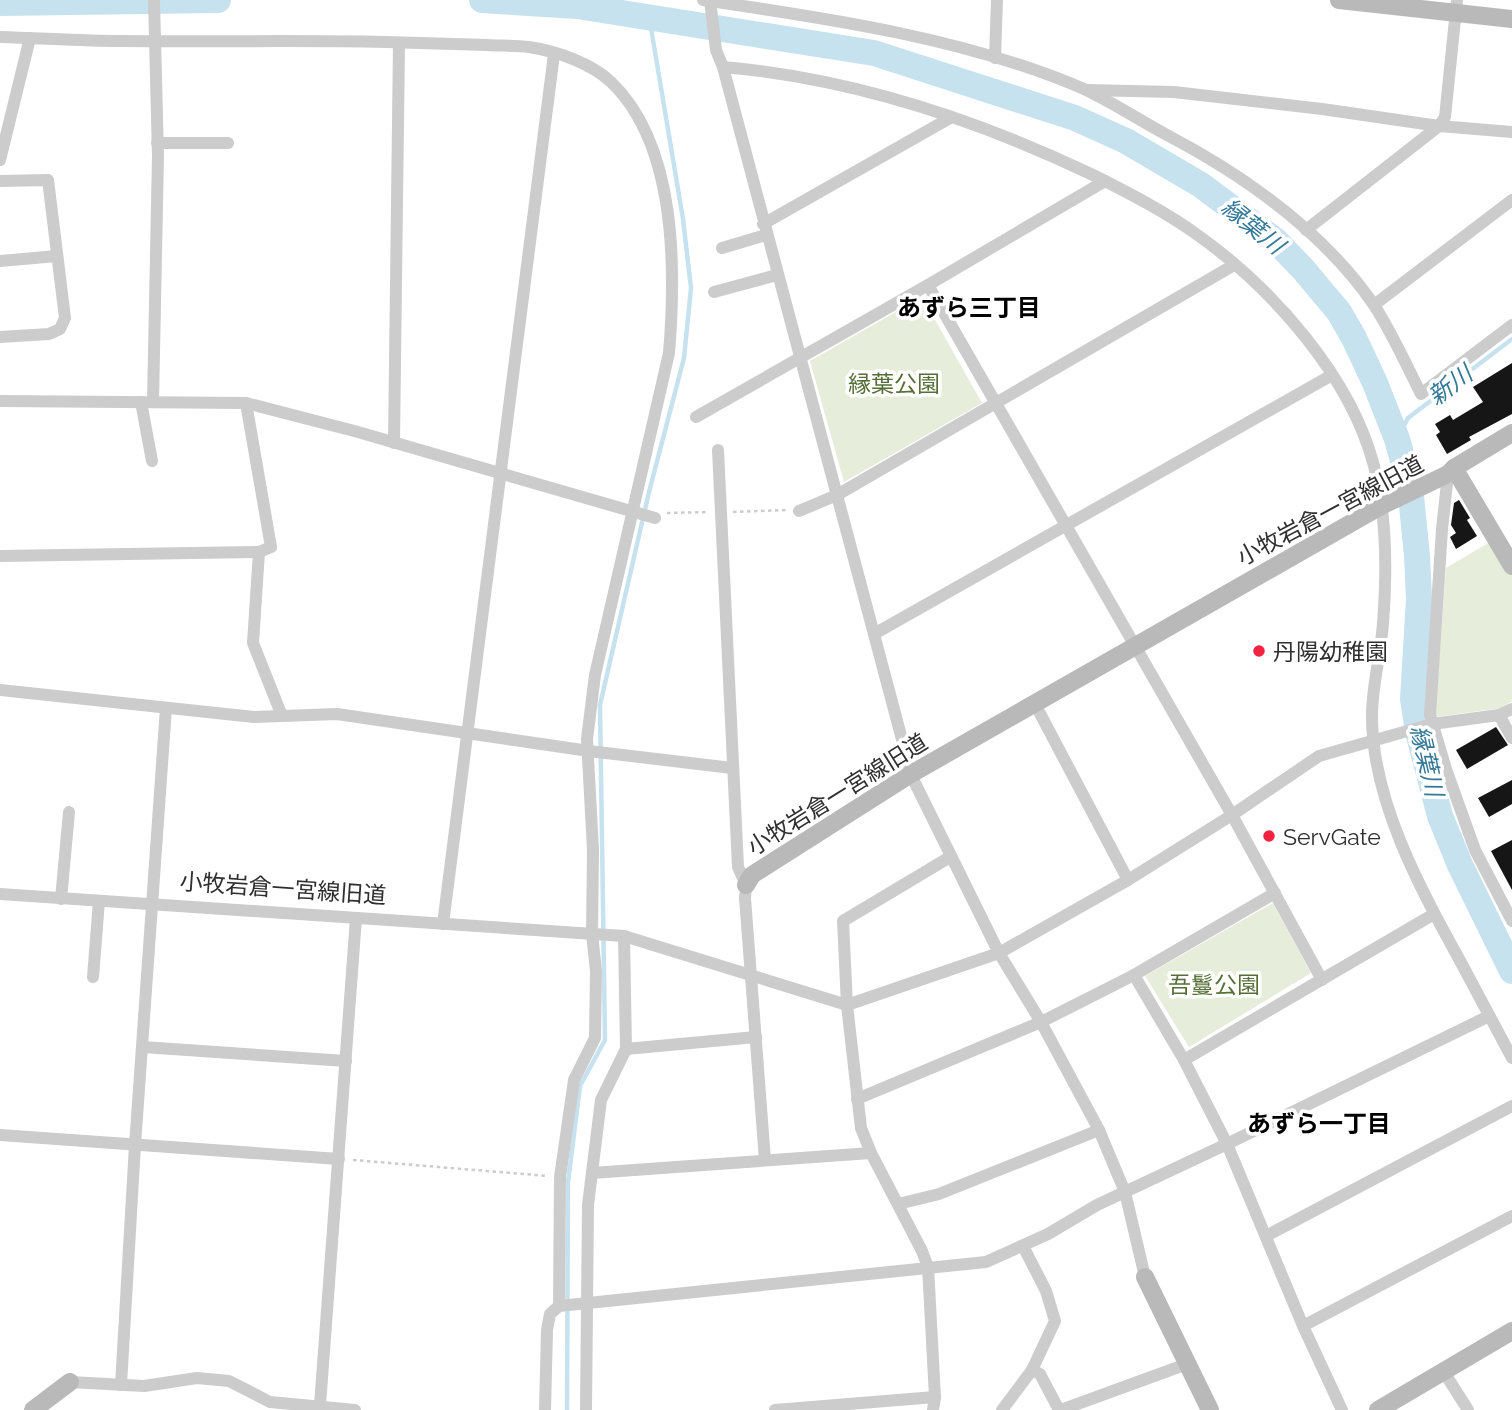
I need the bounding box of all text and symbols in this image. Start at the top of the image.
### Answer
water label: 縁葉川 [1216,192,1292,262]
district label: あずら三丁目 [897,293,1041,322]
water label: 新川 [1422,357,1480,411]
park label: 縁葉公園 [848,370,940,397]
street label: 小牧岩倉一宮線旧道 [1232,449,1428,571]
place label: 丹陽幼稚園 [1273,638,1388,665]
marker: 丹陽幼稚園 [1251,643,1267,659]
water label: 縁葉川 [1405,723,1450,802]
street label: 小牧岩倉一宮線旧道 [742,728,932,860]
place label: ServGate [1283,823,1381,850]
marker: ServGate [1261,828,1277,844]
street label: 小牧岩倉一宮線旧道 [179,867,387,909]
park label: 吾鬘公園 [1168,971,1260,998]
district label: あずら一丁目 [1247,1109,1391,1138]

